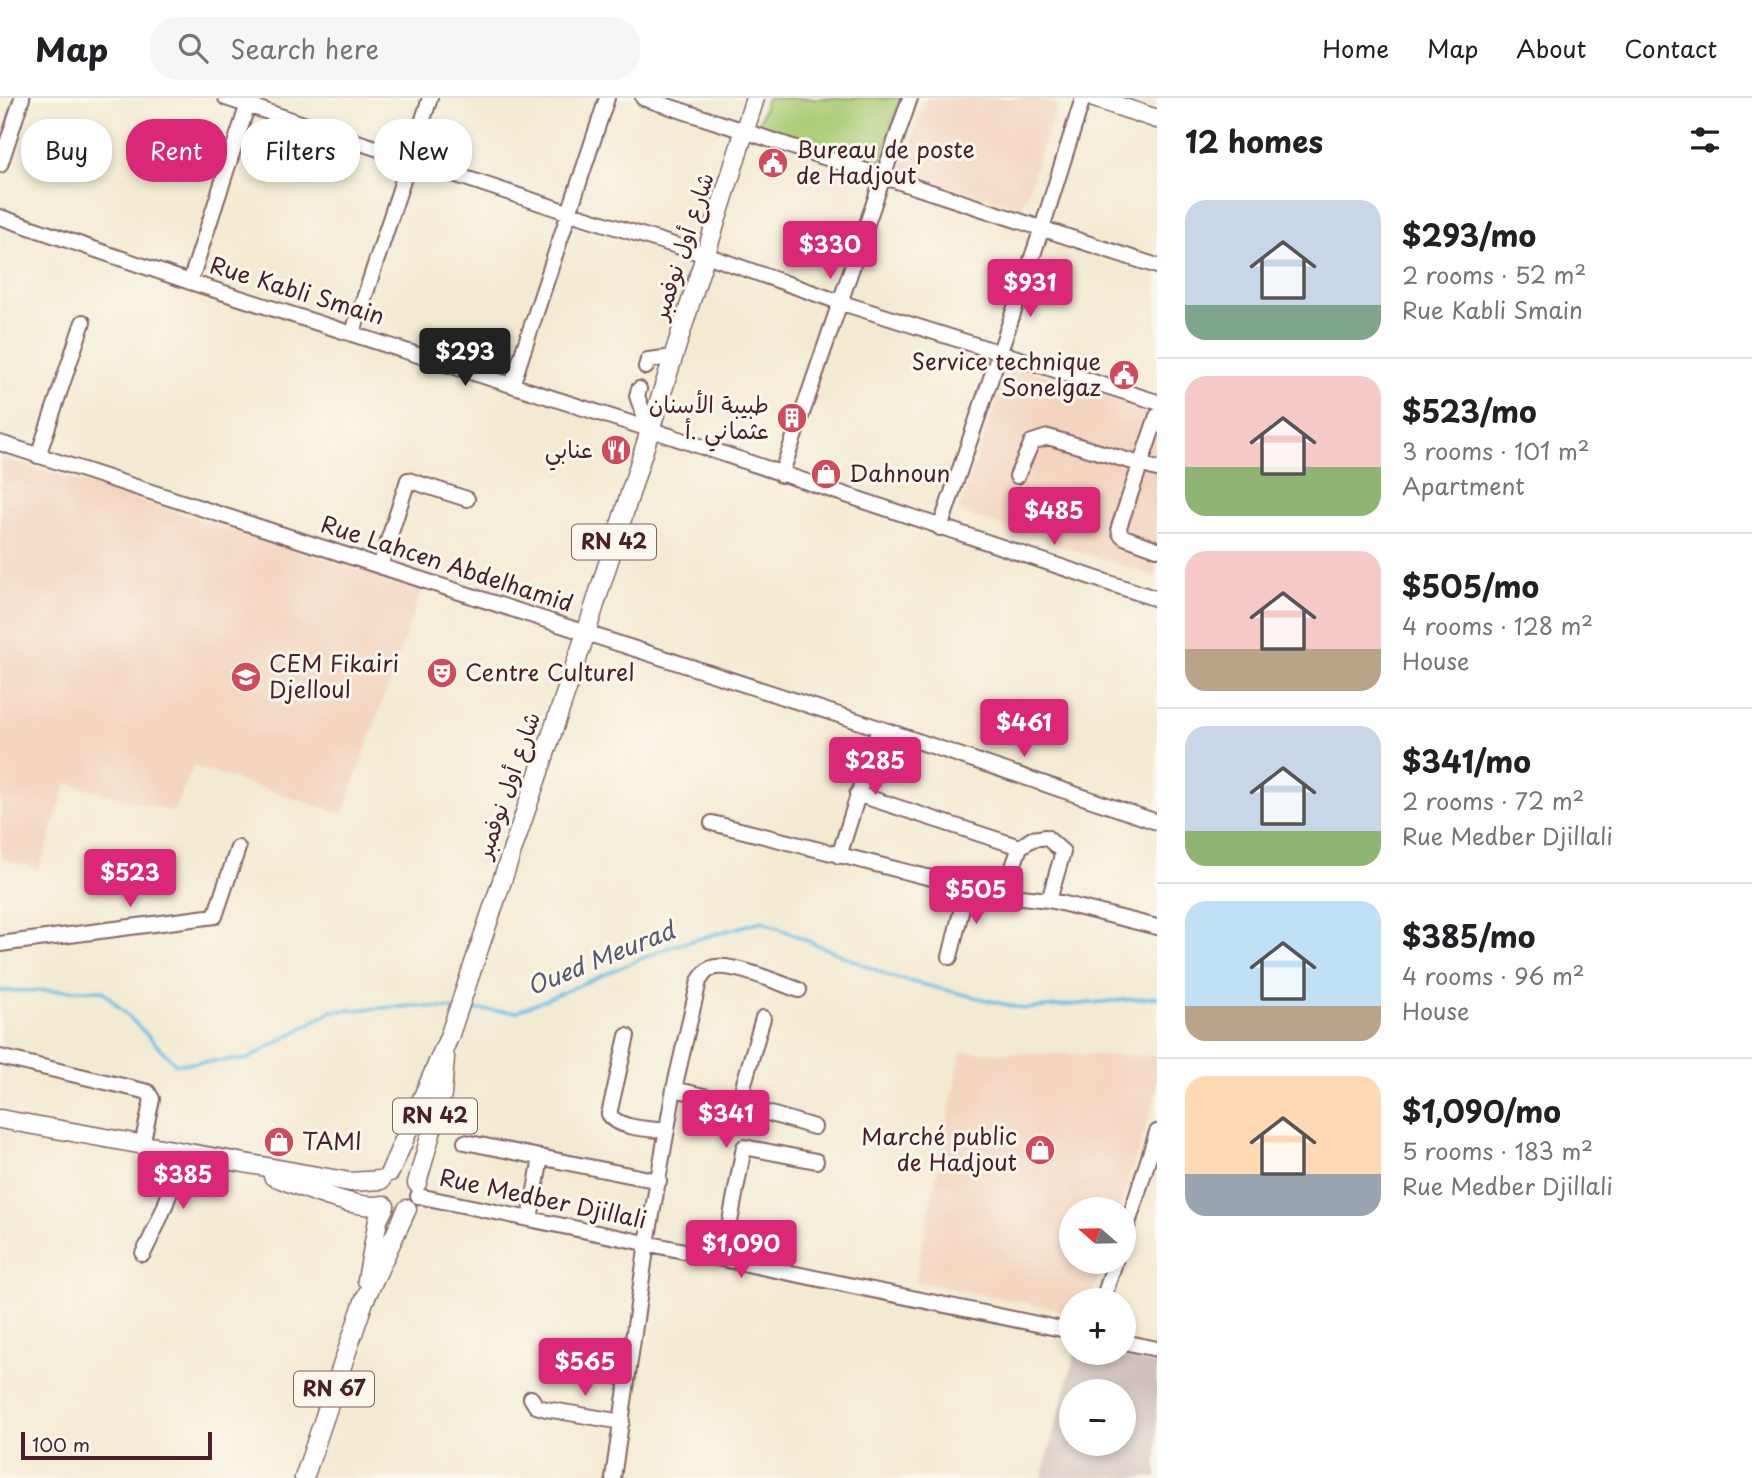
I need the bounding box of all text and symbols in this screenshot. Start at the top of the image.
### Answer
search box [150,17,640,80]
text: Map [35,23,108,73]
icon: search [174,29,212,67]
text: Search here [230,29,379,68]
text: Home [1322,30,1389,66]
text: Map [1427,30,1478,66]
text: About [1516,30,1586,66]
text: Contact [1624,30,1717,66]
text: 12 homes [1185,118,1323,163]
chip: Buy [21,119,112,182]
chip: Rent [126,119,227,182]
chip: Filters [241,119,360,182]
chip: New [374,119,472,182]
icon: filters [1686,121,1724,159]
place label: Bureau de poste de Hadjout [796,131,975,192]
public building icon: Bureau de poste de Hadjout [756,146,790,180]
street label: شارع أول نوفمبر [641,167,722,325]
text: $293/mo [1402,212,1536,257]
pin: $330 [789,222,871,281]
text: $330 [799,226,861,261]
icon: home [1241,228,1325,312]
street label: Rue Kabli Smain [206,246,389,333]
text: 2 rooms · 52 m² [1402,257,1586,292]
pin: $931 [989,260,1071,319]
text: $931 [1003,264,1057,299]
text: Rue Kabli Smain [1402,292,1583,327]
pin: $293 [424,328,506,388]
text: $293 [435,333,495,368]
place label: Service technique Sonelgaz [911,343,1101,404]
public building icon: Service technique Sonelgaz [1107,358,1141,392]
place label: طبيبة الأسنان عثماني .أ [649,386,769,452]
text: $523/mo [1402,388,1537,433]
building icon: طبيبة الأسنان عثماني .أ [775,401,809,435]
icon: home [1241,404,1325,488]
place label: عنابي [545,431,593,471]
restaurant icon: عنابي [599,433,633,467]
text: 3 rooms · 101 m² [1402,433,1590,468]
place label: Dahnoun [849,455,950,490]
shop icon: Dahnoun [809,457,843,491]
text: Apartment [1402,468,1525,503]
pin: $485 [1013,488,1095,547]
text: $485 [1024,492,1084,527]
street label: Rue Lahcen Abdelhamid [317,505,578,620]
road number: RN 42 [572,524,656,560]
text: $505/mo [1402,563,1539,608]
icon: home [1241,579,1325,663]
text: 4 rooms · 128 m² [1402,608,1593,643]
text: House [1402,643,1469,678]
place label: CEM Fikairi Djelloul [269,645,399,706]
place label: Centre Culturel [465,654,634,689]
theatre icon: Centre Culturel [425,656,459,690]
school or university icon: CEM Fikairi Djelloul [229,660,263,694]
pin: $461 [983,700,1065,759]
text: $461 [996,704,1052,739]
street label: شارع أول نوفمبر [465,707,548,864]
pin: $285 [834,738,916,797]
text: $341/mo [1402,738,1531,783]
text: $285 [845,742,905,777]
icon: home [1241,754,1325,838]
text: 2 rooms · 72 m² [1402,783,1584,818]
text: Rue Medber Djillali [1402,818,1613,853]
pin: $523 [89,850,171,909]
text: $523 [100,854,160,889]
pin: $505 [935,866,1017,926]
text: $505 [945,871,1007,906]
water label: Oued Meurad [521,910,682,1003]
text: $385/mo [1402,913,1536,958]
icon: home [1241,929,1325,1013]
text: 4 rooms · 96 m² [1402,958,1585,993]
text: House [1402,993,1469,1028]
text: $1,090/mo [1402,1088,1561,1133]
pin: $341 [685,1090,767,1150]
text: $341 [698,1095,754,1130]
road number: RN 42 [393,1098,477,1134]
icon: home [1241,1104,1325,1188]
place label: Marché public de Hadjout [861,1118,1017,1179]
place label: TAMI [302,1123,362,1158]
shop icon: TAMI [262,1125,296,1159]
shop icon: Marché public de Hadjout [1023,1133,1057,1167]
text: 5 rooms · 183 m² [1402,1133,1593,1168]
pin: $385 [142,1152,224,1211]
text: $385 [154,1156,212,1191]
street label: Rue Medber Djillali [437,1158,650,1237]
text: Rue Medber Djillali [1402,1168,1613,1203]
north arrow [1059,1197,1136,1274]
map controls [1059,1197,1136,1456]
pin: $1,090 [684,1220,798,1280]
text: $1,090 [702,1225,780,1260]
button: + [1059,1288,1136,1365]
pin: $565 [544,1338,626,1398]
text: $565 [555,1343,615,1378]
road number: RN 67 [294,1372,374,1406]
button: − [1059,1379,1136,1456]
scale bar [21,1429,212,1461]
text: 100 m [32,1430,90,1458]

